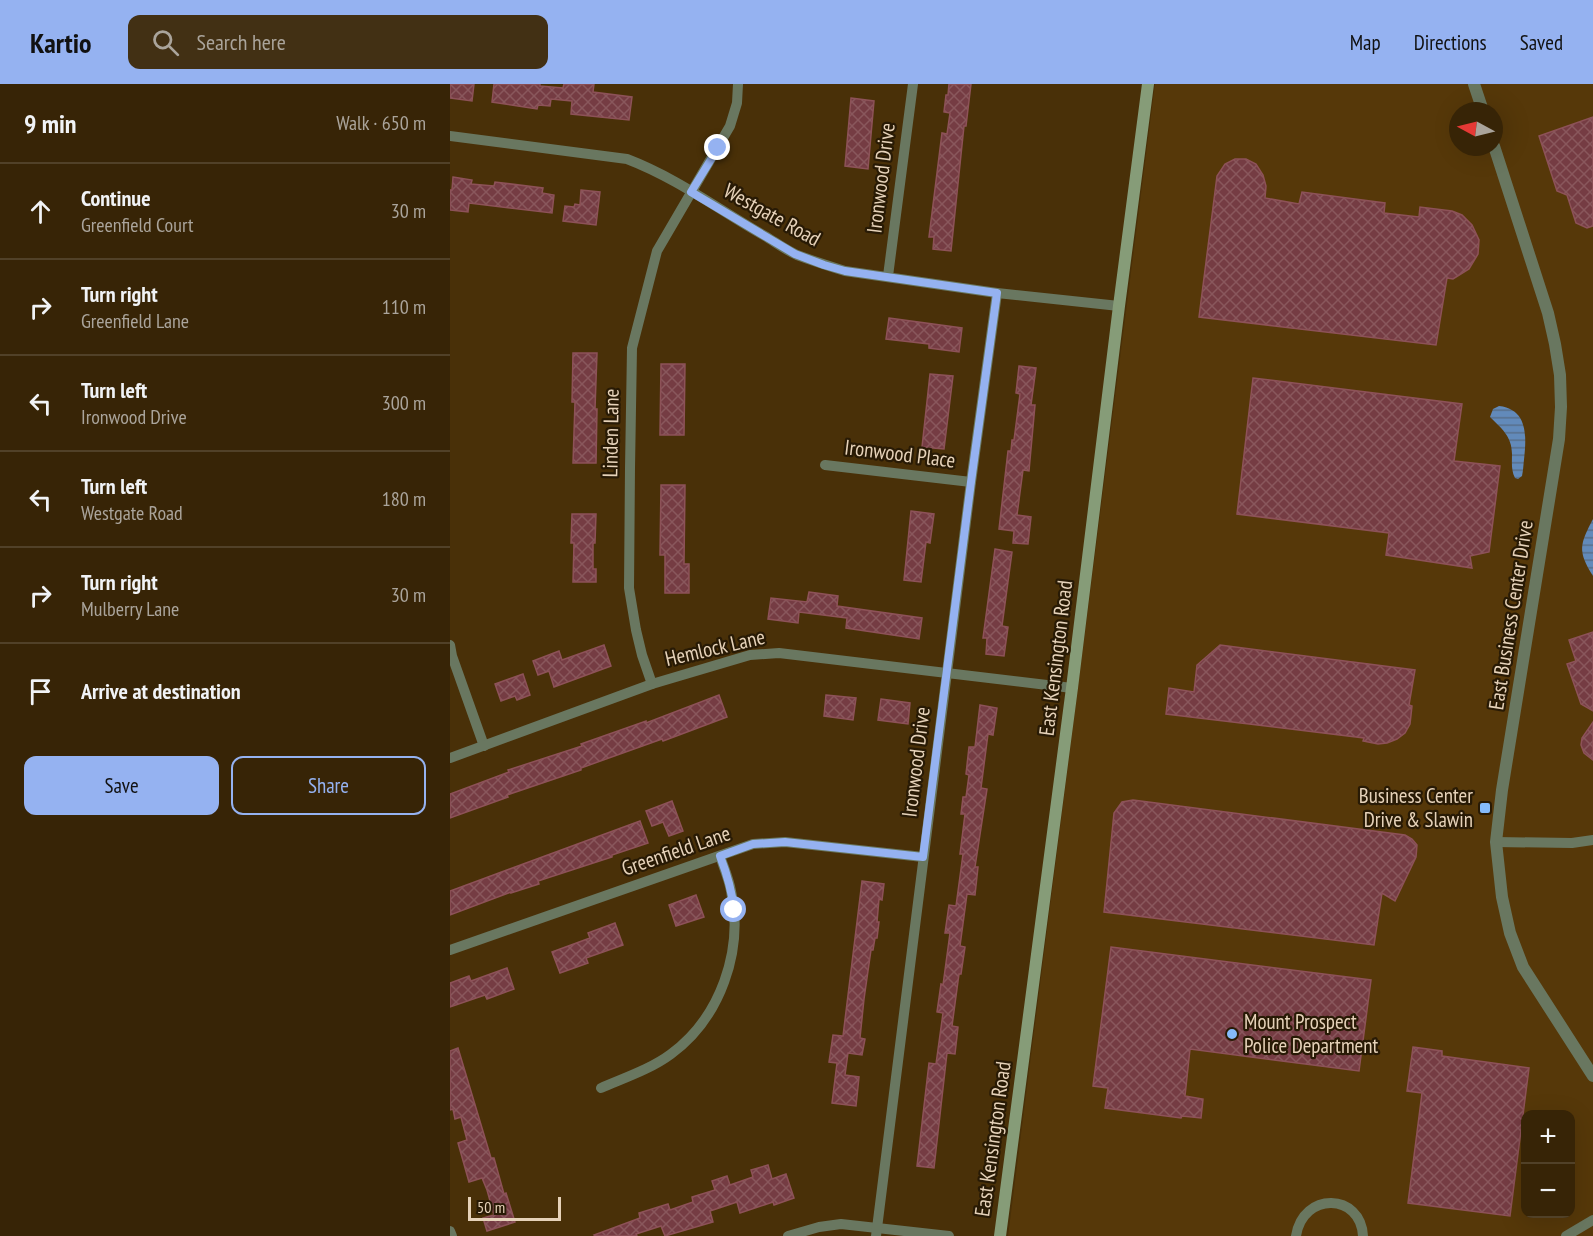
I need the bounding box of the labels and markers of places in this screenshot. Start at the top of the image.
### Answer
place label: Business Center Drive & Slawin [1359,782,1473,833]
marker: Business Center Drive & Slawin [1478,801,1492,815]
place label: Mount Prospect Police Department [1244,1008,1378,1059]
marker: Mount Prospect Police Department [1225,1027,1239,1041]

